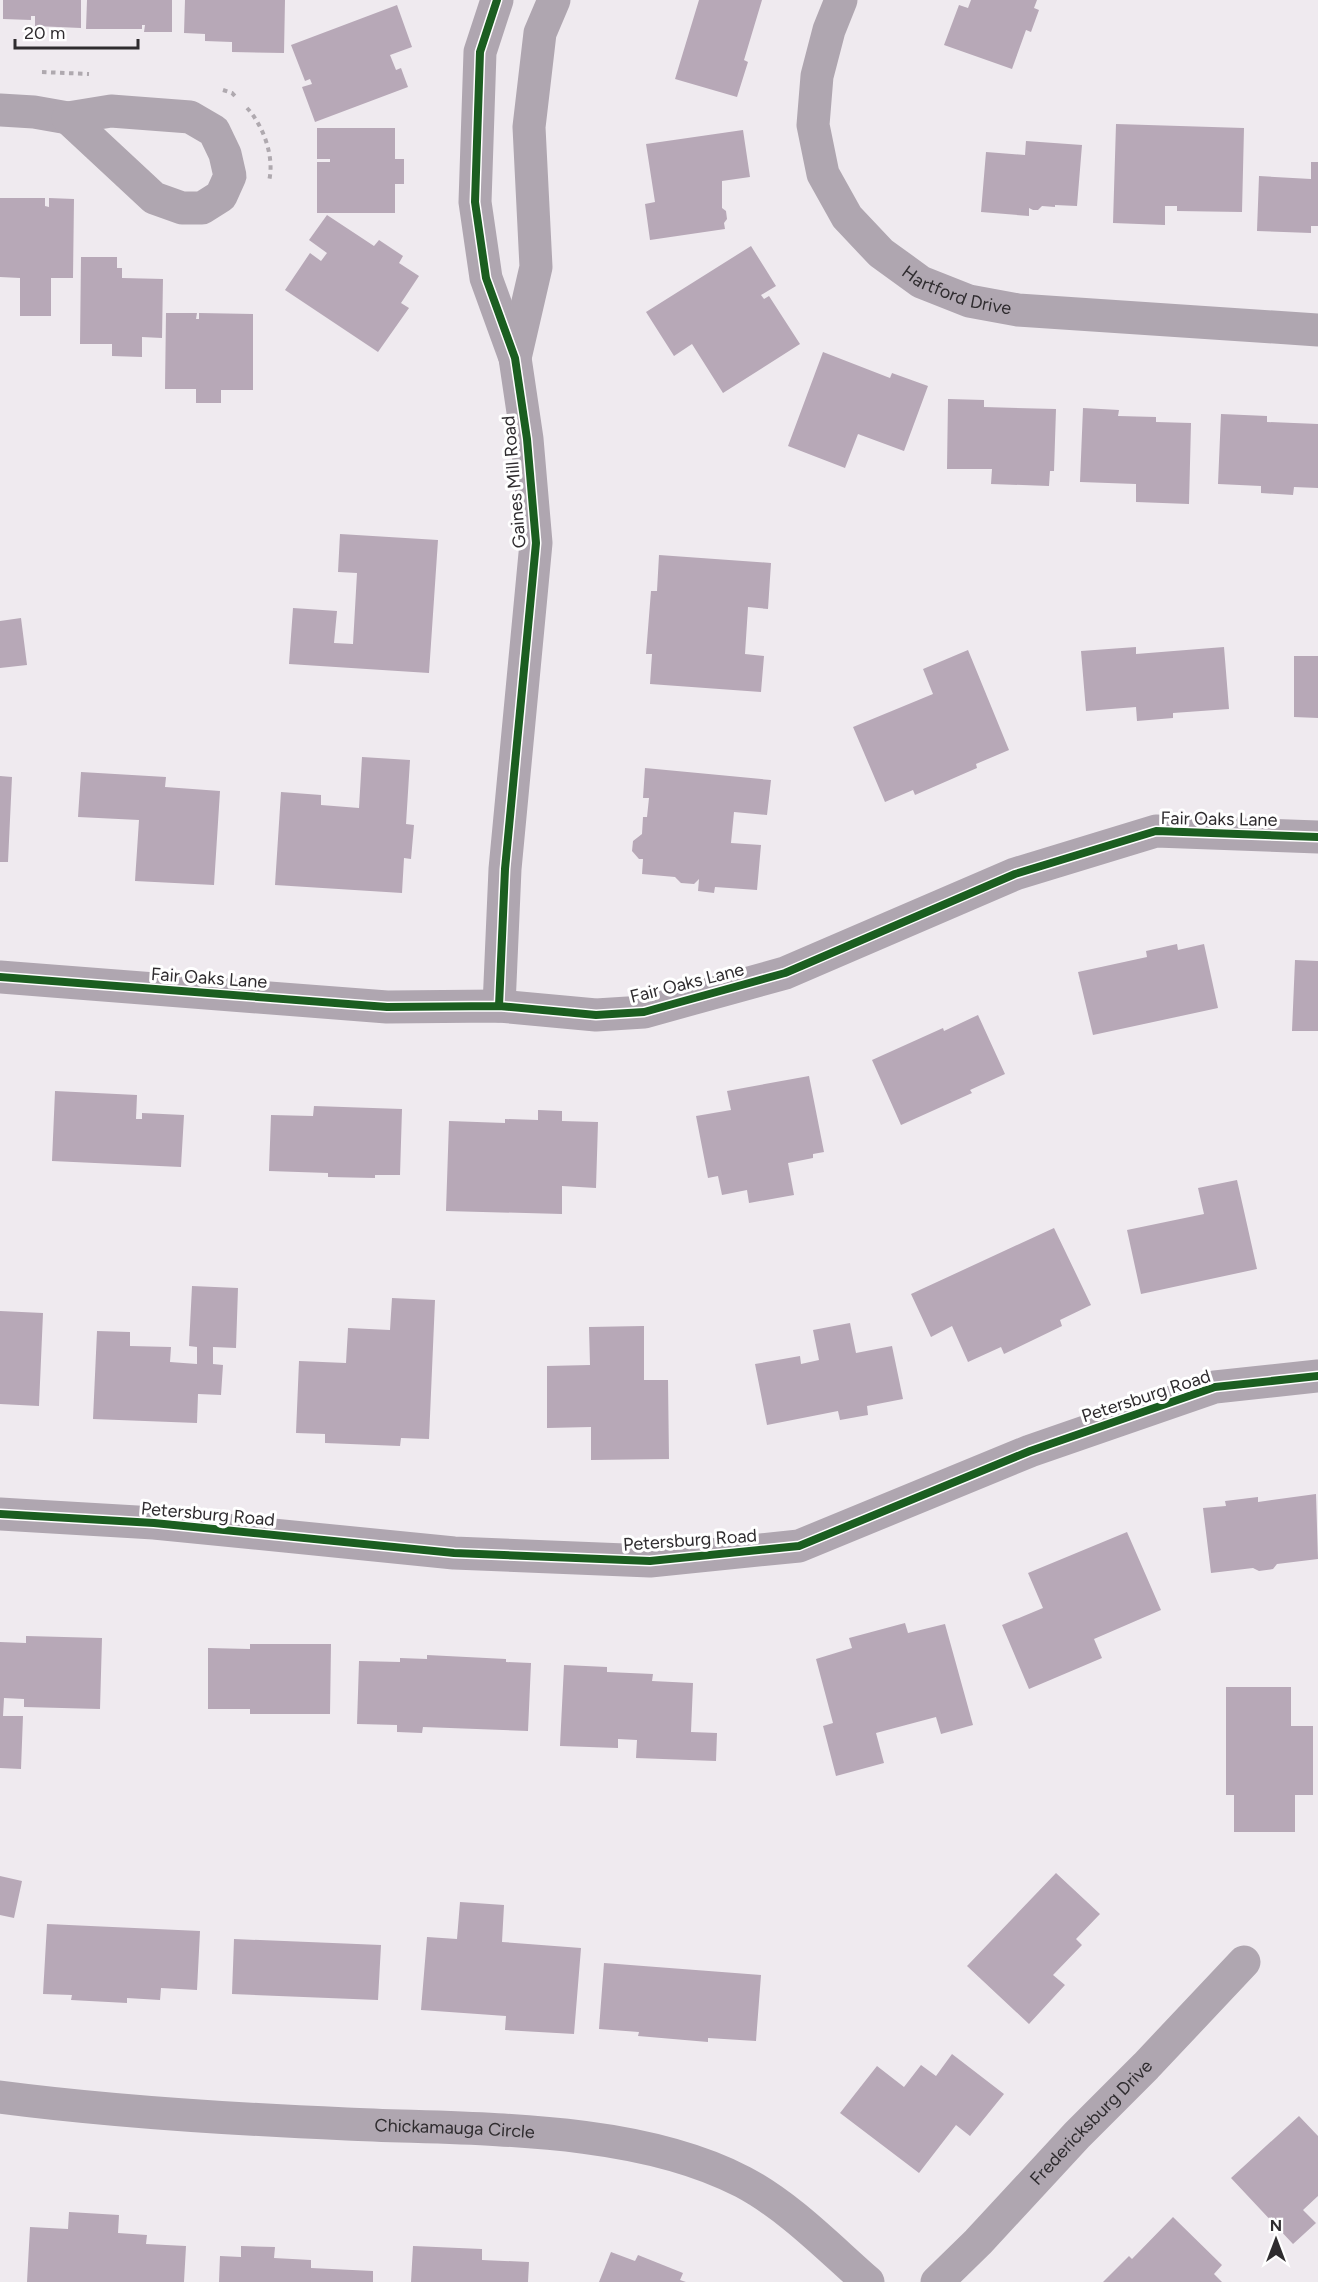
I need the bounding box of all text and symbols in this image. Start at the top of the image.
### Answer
scale bar [15,12,138,50]
text: 20 m [24,22,65,44]
street label: Hartford Drive [898,261,1013,320]
street label: Gaines Mill Road [497,415,531,549]
street label: Fair Oaks Lane [1160,807,1278,831]
street label: Fair Oaks Lane [628,958,746,1008]
street label: Fair Oaks Lane [150,963,268,993]
street label: Petersburg Road [1079,1365,1213,1427]
street label: Petersburg Road [140,1497,276,1531]
street label: Petersburg Road [622,1524,758,1556]
street label: Fredericksburg Drive [1025,2055,1157,2190]
street label: Chickamauga Circle [374,2114,536,2143]
north arrow [1246,2210,1306,2270]
text: N [1270,2216,1282,2235]

